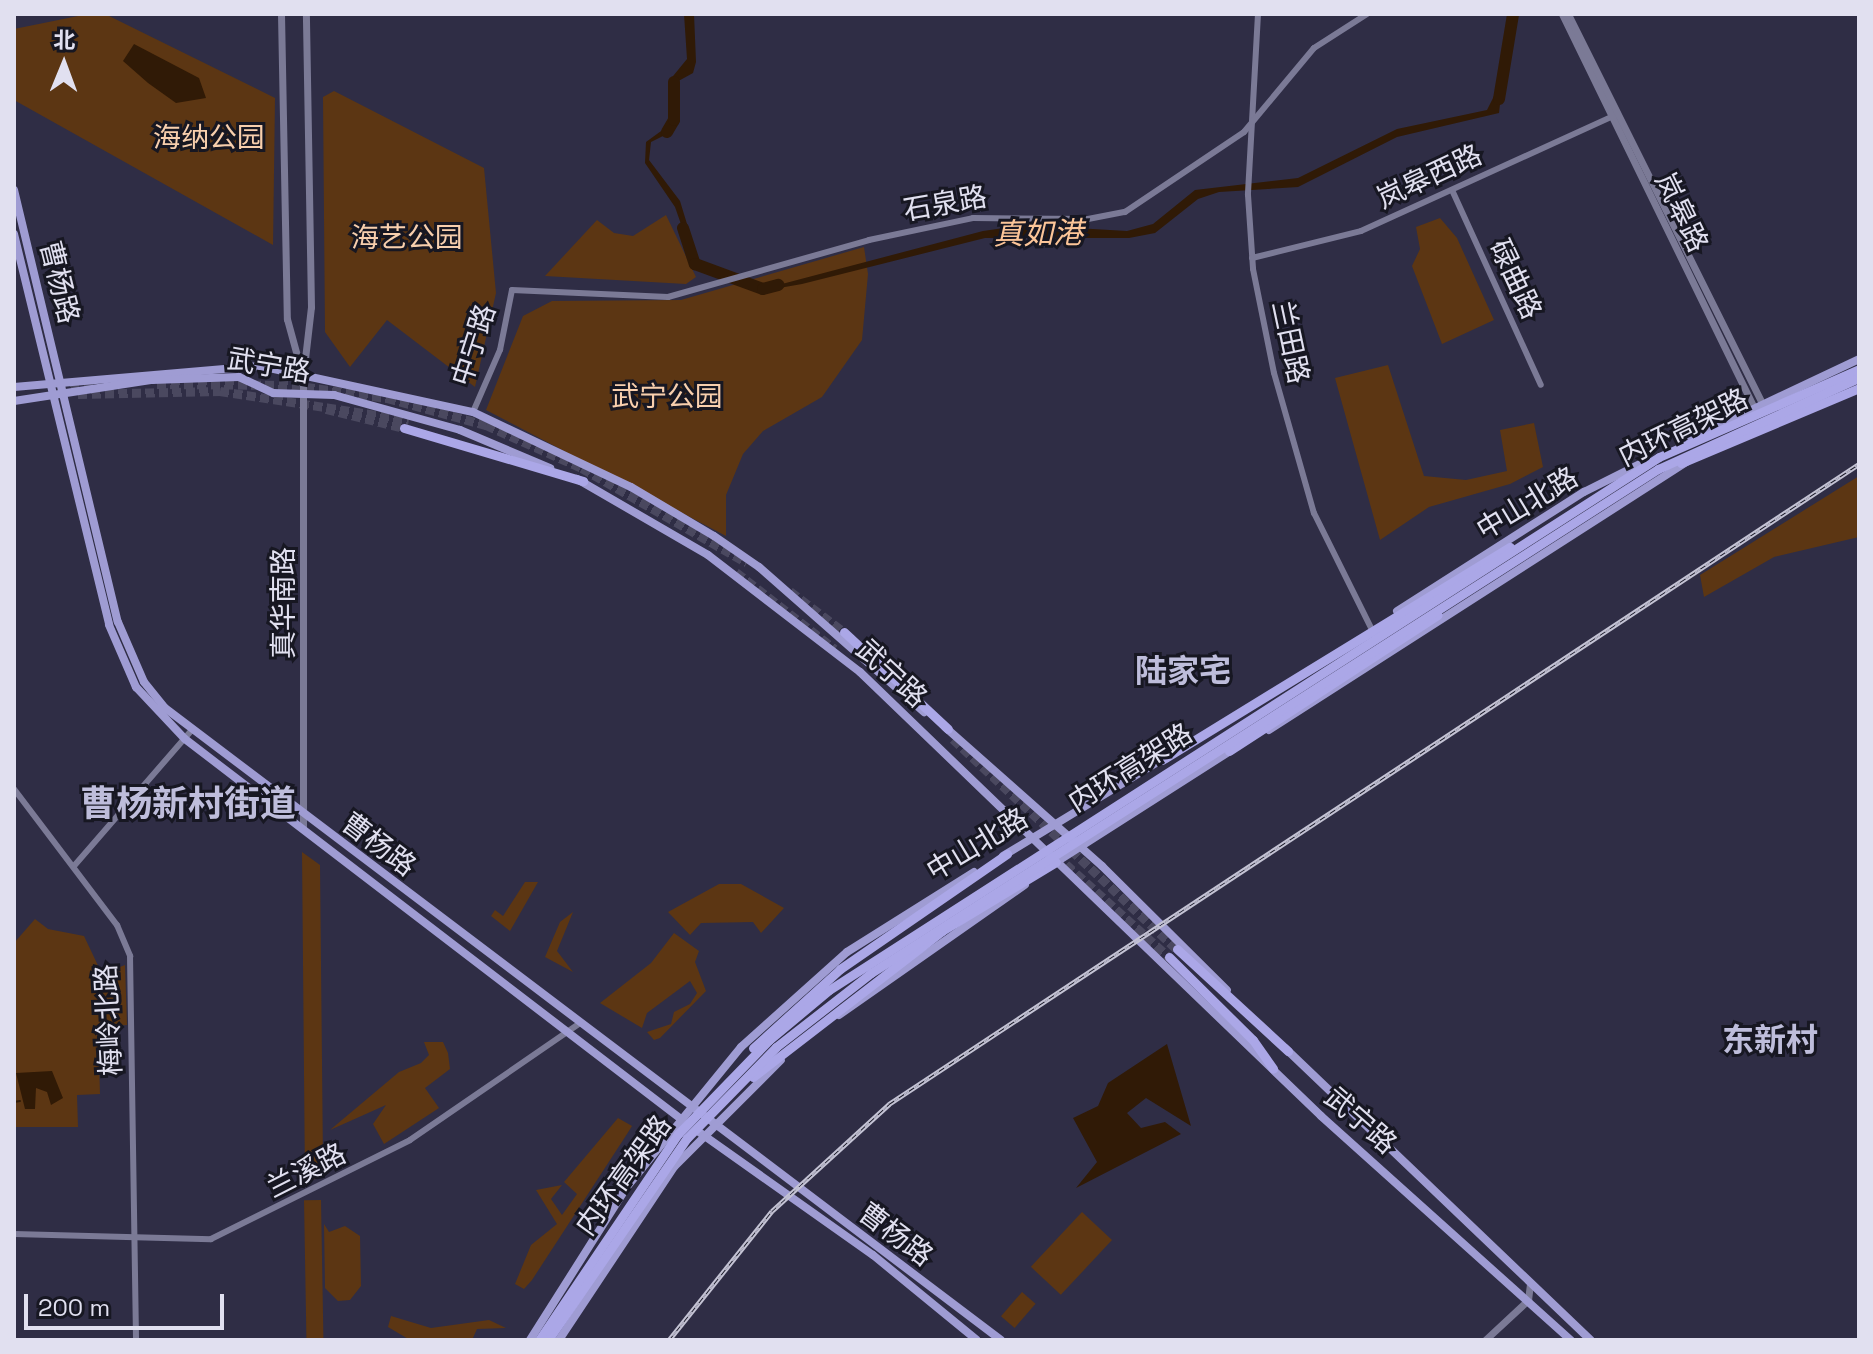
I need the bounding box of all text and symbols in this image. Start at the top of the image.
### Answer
north arrow [24,24,104,104]
text: 北 [53,26,76,54]
park label: 海纳公园 [153,120,265,154]
street label: 岚皋西路 [1371,137,1487,215]
street label: 岚皋路 [1648,167,1716,257]
street label: 石泉路 [901,179,989,227]
water label: 真如港 [993,215,1083,253]
park label: 海艺公园 [351,220,463,254]
street label: 碌曲路 [1483,234,1549,324]
street label: 曹杨路 [34,237,86,327]
street label: 兰田路 [1266,297,1316,387]
street label: 中宁路 [444,300,502,390]
street label: 武宁路 [225,341,313,389]
park label: 武宁公园 [611,379,723,413]
street label: 内环高架路 [1613,381,1753,473]
street label: 中山北路 [1470,460,1584,546]
street label: 真华南路 [266,547,300,659]
street label: 武宁路 [850,632,934,714]
district label: 陆家宅 [1135,652,1231,690]
street label: 内环高架路 [1062,716,1198,818]
district label: 曹杨新村街道 [80,783,296,827]
street label: 中山北路 [920,801,1034,887]
street label: 曹杨路 [335,805,423,883]
street label: 梅岭北路 [88,963,128,1077]
district label: 东新村 [1722,1021,1818,1059]
street label: 武宁路 [1318,1080,1404,1160]
street label: 内环高架路 [568,1108,678,1242]
street label: 兰溪路 [261,1136,351,1204]
street label: 曹杨路 [852,1195,940,1273]
scale bar [28,1278,228,1328]
text: 200 m [38,1292,110,1323]

